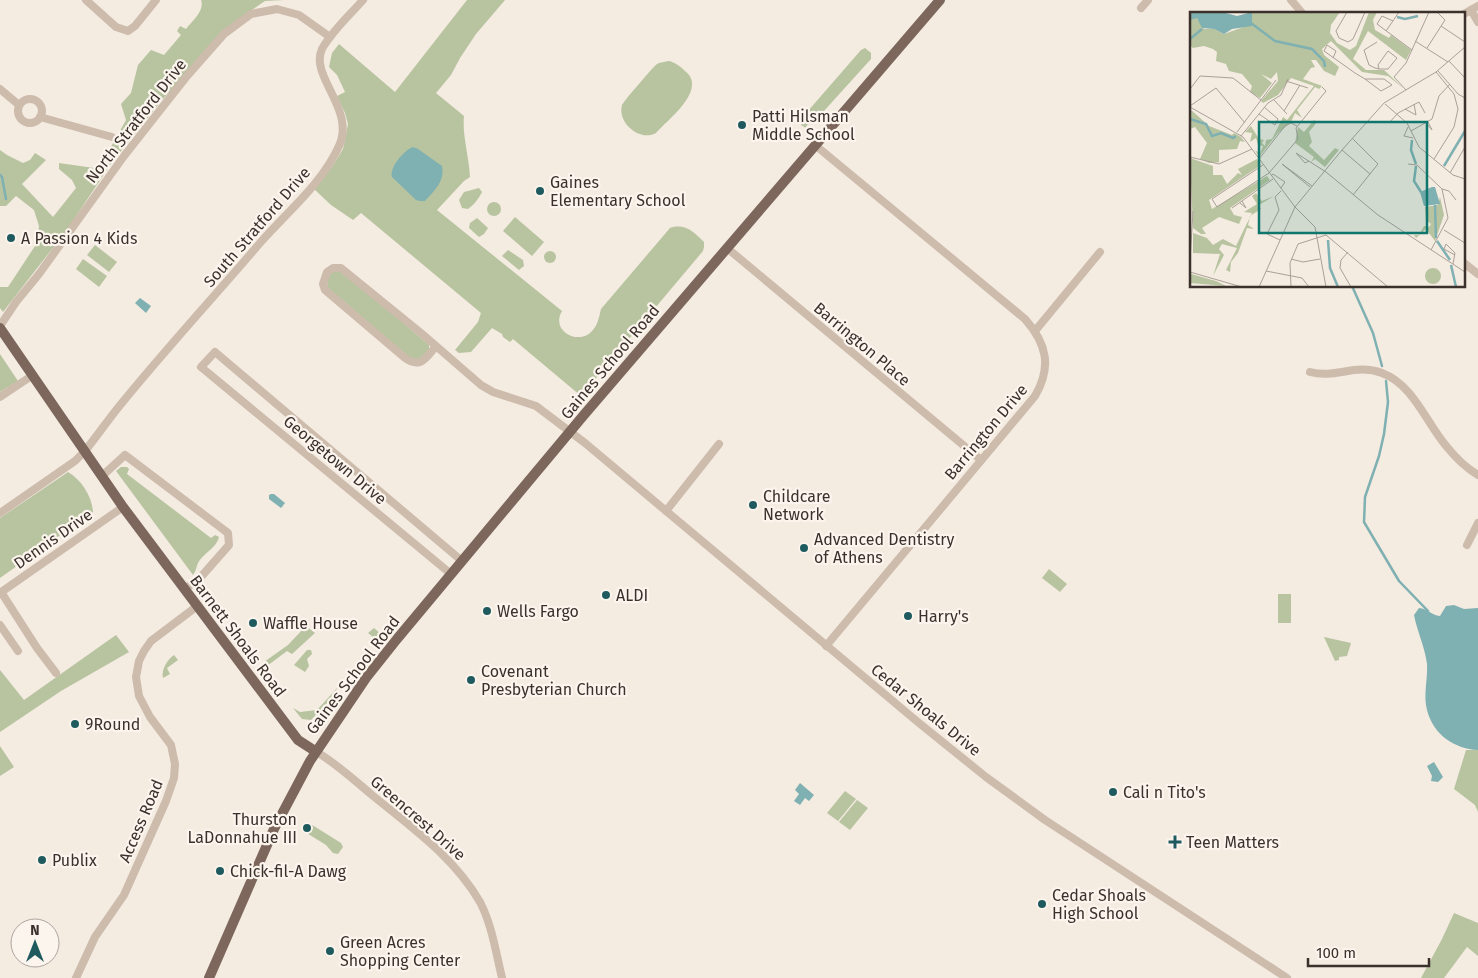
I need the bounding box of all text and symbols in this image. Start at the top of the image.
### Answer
inset map [1190,12,1466,288]
street label: North Stratford Drive [82,55,190,187]
place label: Patti Hilsman Middle School [752,107,855,144]
marker: Patti Hilsman Middle School [736,119,748,131]
street label: South Stratford Drive [200,163,314,291]
place label: Gaines Elementary School [550,173,686,210]
marker: Gaines Elementary School [534,185,546,197]
place label: A Passion 4 Kids [21,229,137,248]
marker: A Passion 4 Kids [5,232,17,244]
street label: Barrington Place [810,298,914,390]
street label: Gaines School Road [557,301,663,423]
street label: Barrington Drive [940,380,1032,484]
street label: Georgetown Drive [280,411,390,509]
place label: Childcare Network [763,487,830,524]
marker: Childcare Network [747,499,759,511]
street label: Dennis Drive [10,505,96,573]
place label: Advanced Dentistry of Athens [814,530,954,567]
marker: Advanced Dentistry of Athens [798,542,810,554]
street label: Barnett Shoals Road [186,571,290,701]
place label: ALDI [616,586,648,605]
marker: ALDI [600,589,612,601]
place label: Wells Fargo [497,602,579,621]
marker: Wells Fargo [481,605,493,617]
place label: Harry's [918,607,969,626]
marker: Harry's [902,610,914,622]
street label: Gaines School Road [302,612,404,738]
place label: Waffle House [263,614,358,633]
marker: Waffle House [247,617,259,629]
street label: Cedar Shoals Drive [867,660,985,760]
place label: Covenant Presbyterian Church [481,662,627,699]
marker: Covenant Presbyterian Church [465,674,477,686]
place label: 9Round [85,715,140,734]
marker: 9Round [69,718,81,730]
street label: Greencrest Drive [367,772,469,864]
street label: Access Road [115,777,167,865]
place label: Cali n Tito's [1123,783,1206,802]
marker: Cali n Tito's [1107,786,1119,798]
place label: Thurston LaDonnahue III [188,810,297,847]
marker: Thurston LaDonnahue III [301,822,313,834]
place label: Teen Matters [1186,833,1279,852]
marker: Teen Matters [1168,835,1182,849]
place label: Publix [52,851,97,870]
marker: Publix [36,854,48,866]
place label: Chick-fil-A Dawg [230,862,347,881]
marker: Chick-fil-A Dawg [214,865,226,877]
place label: Cedar Shoals High School [1052,886,1146,923]
marker: Cedar Shoals High School [1036,898,1048,910]
north arrow [10,918,60,968]
text: N [30,922,40,939]
place label: Green Acres Shopping Center [340,933,461,970]
scale bar [1308,936,1429,968]
text: 100 m [1316,944,1356,962]
marker: Green Acres Shopping Center [324,945,336,957]

